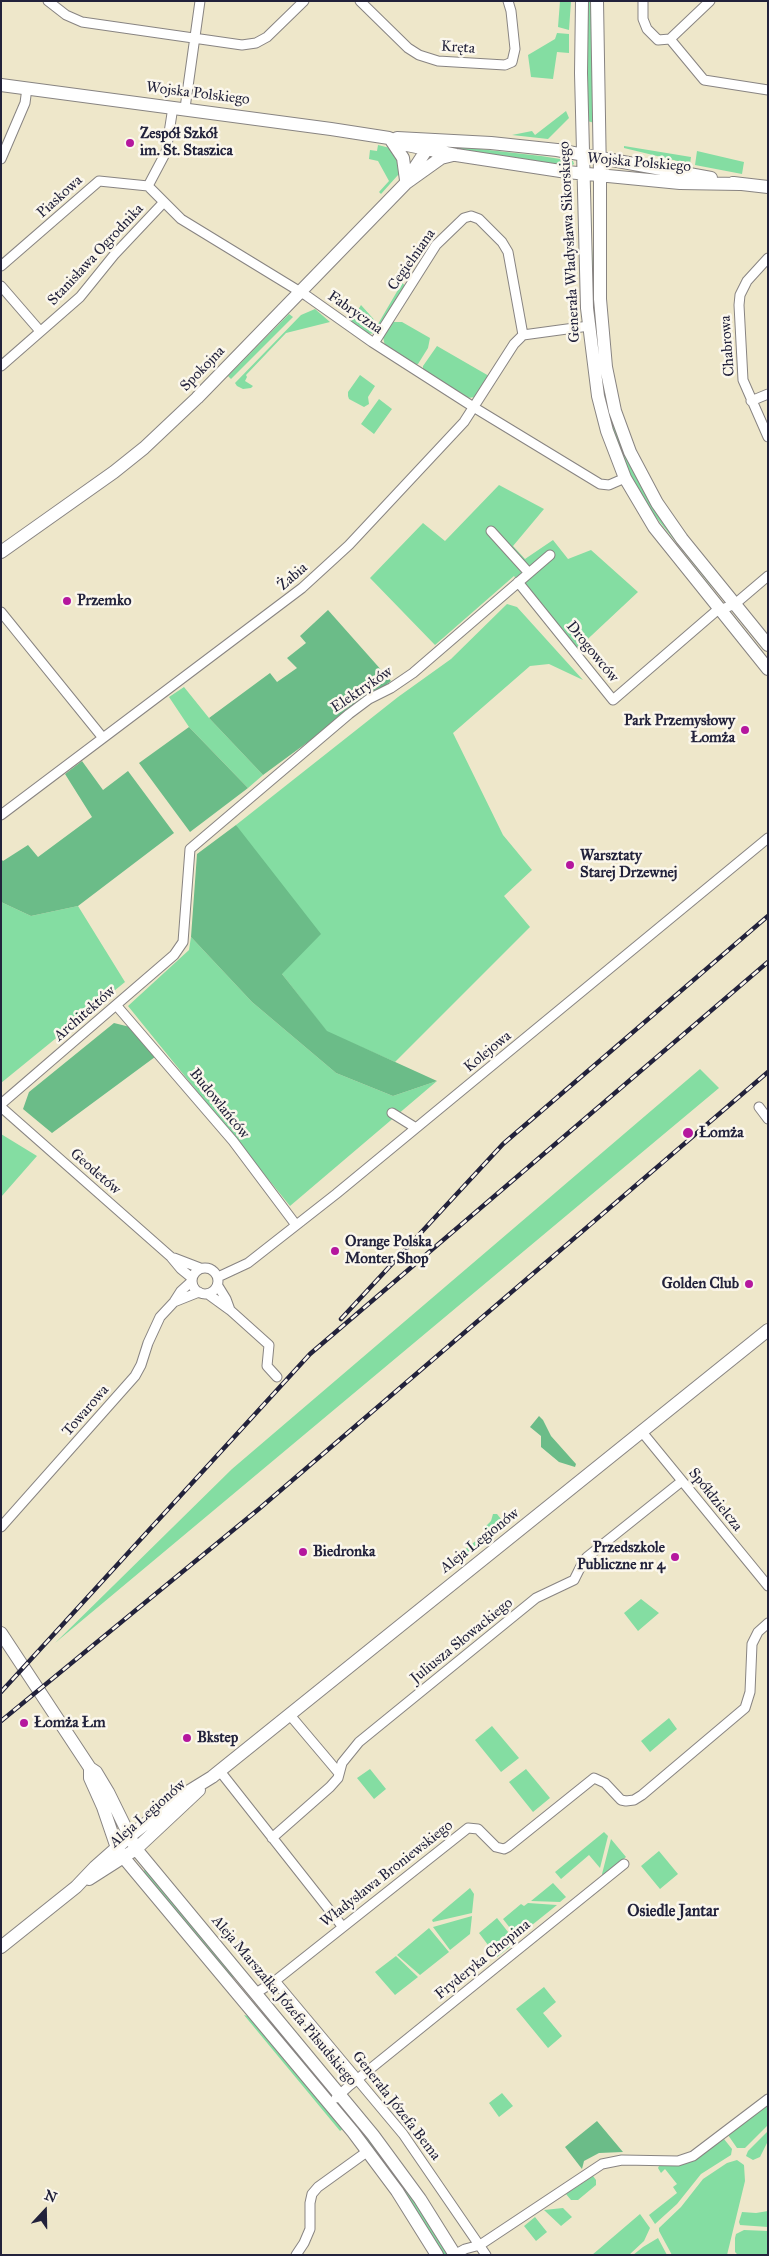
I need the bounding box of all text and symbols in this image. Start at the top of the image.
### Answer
street label: Kręta [440,38,476,58]
street label: Wojska Polskiego [145,79,251,109]
place label: Zespół Szkół im. St. Staszica [140,125,233,160]
marker: Zespół Szkół im. St. Staszica [124,137,136,149]
street label: Generała Władysława Sikorskiego [556,141,584,343]
street label: Wojska Polskiego [586,149,692,177]
street label: Piaskowa [34,172,86,222]
street label: Stanisława Ogrodnika [44,200,148,310]
street label: Cegielniana [384,226,440,294]
street label: Fabryczna [324,287,386,339]
street label: Chabrowa [717,315,739,377]
street label: Spokojna [177,342,229,396]
street label: Żabia [274,559,312,595]
place label: Przemko [77,592,131,610]
marker: Przemko [61,595,73,607]
street label: Drogowców [562,618,622,686]
street label: Elektryków [328,663,396,717]
place label: Park Przemysłowy Łomża [624,712,735,747]
marker: Park Przemysłowy Łomża [739,724,751,736]
place label: Warsztaty Starej Drzewnej [580,847,677,882]
marker: Warsztaty Starej Drzewnej [564,859,576,871]
street label: Architektów [51,982,119,1046]
street label: Kolejowa [461,1027,515,1077]
street label: Budowlańców [185,1065,253,1143]
place label: Łomża [699,1124,744,1142]
marker: Łomża [681,1126,695,1140]
street label: Geodetów [66,1145,124,1199]
place label: Orange Polska Monter Shop [345,1233,432,1268]
marker: Orange Polska Monter Shop [329,1245,341,1257]
place label: Golden Club [662,1275,739,1293]
marker: Golden Club [743,1278,755,1290]
street label: Towarowa [59,1382,113,1440]
street label: Spółdzielcza [684,1465,746,1535]
street label: Aleja Legionów [437,1505,523,1577]
place label: Przedszkole Publiczne nr 4 [577,1539,665,1574]
place label: Biedronka [313,1543,375,1561]
marker: Biedronka [297,1546,309,1558]
marker: Przedszkole Publiczne nr 4 [669,1551,681,1563]
street label: Juliusza Słowackiego [407,1594,517,1688]
place label: Łomża Łm [34,1714,105,1732]
marker: Łomża Łm [18,1717,30,1729]
place label: Bkstep [197,1729,238,1747]
marker: Bkstep [181,1732,193,1744]
street label: Aleja Legionów [106,1776,190,1852]
street label: Władysława Broniewskiego [317,1817,457,1931]
district label: Osiedle Jantar [627,1902,719,1922]
street label: Aleja Marszałka Józefa Piłsudskiego [207,1912,361,2090]
street label: Fryderyka Chopina [432,1916,534,2004]
street label: Generała Józefa Bema [348,2048,444,2164]
north arrow [20,2186,70,2236]
text: N [42,2186,59,2207]

